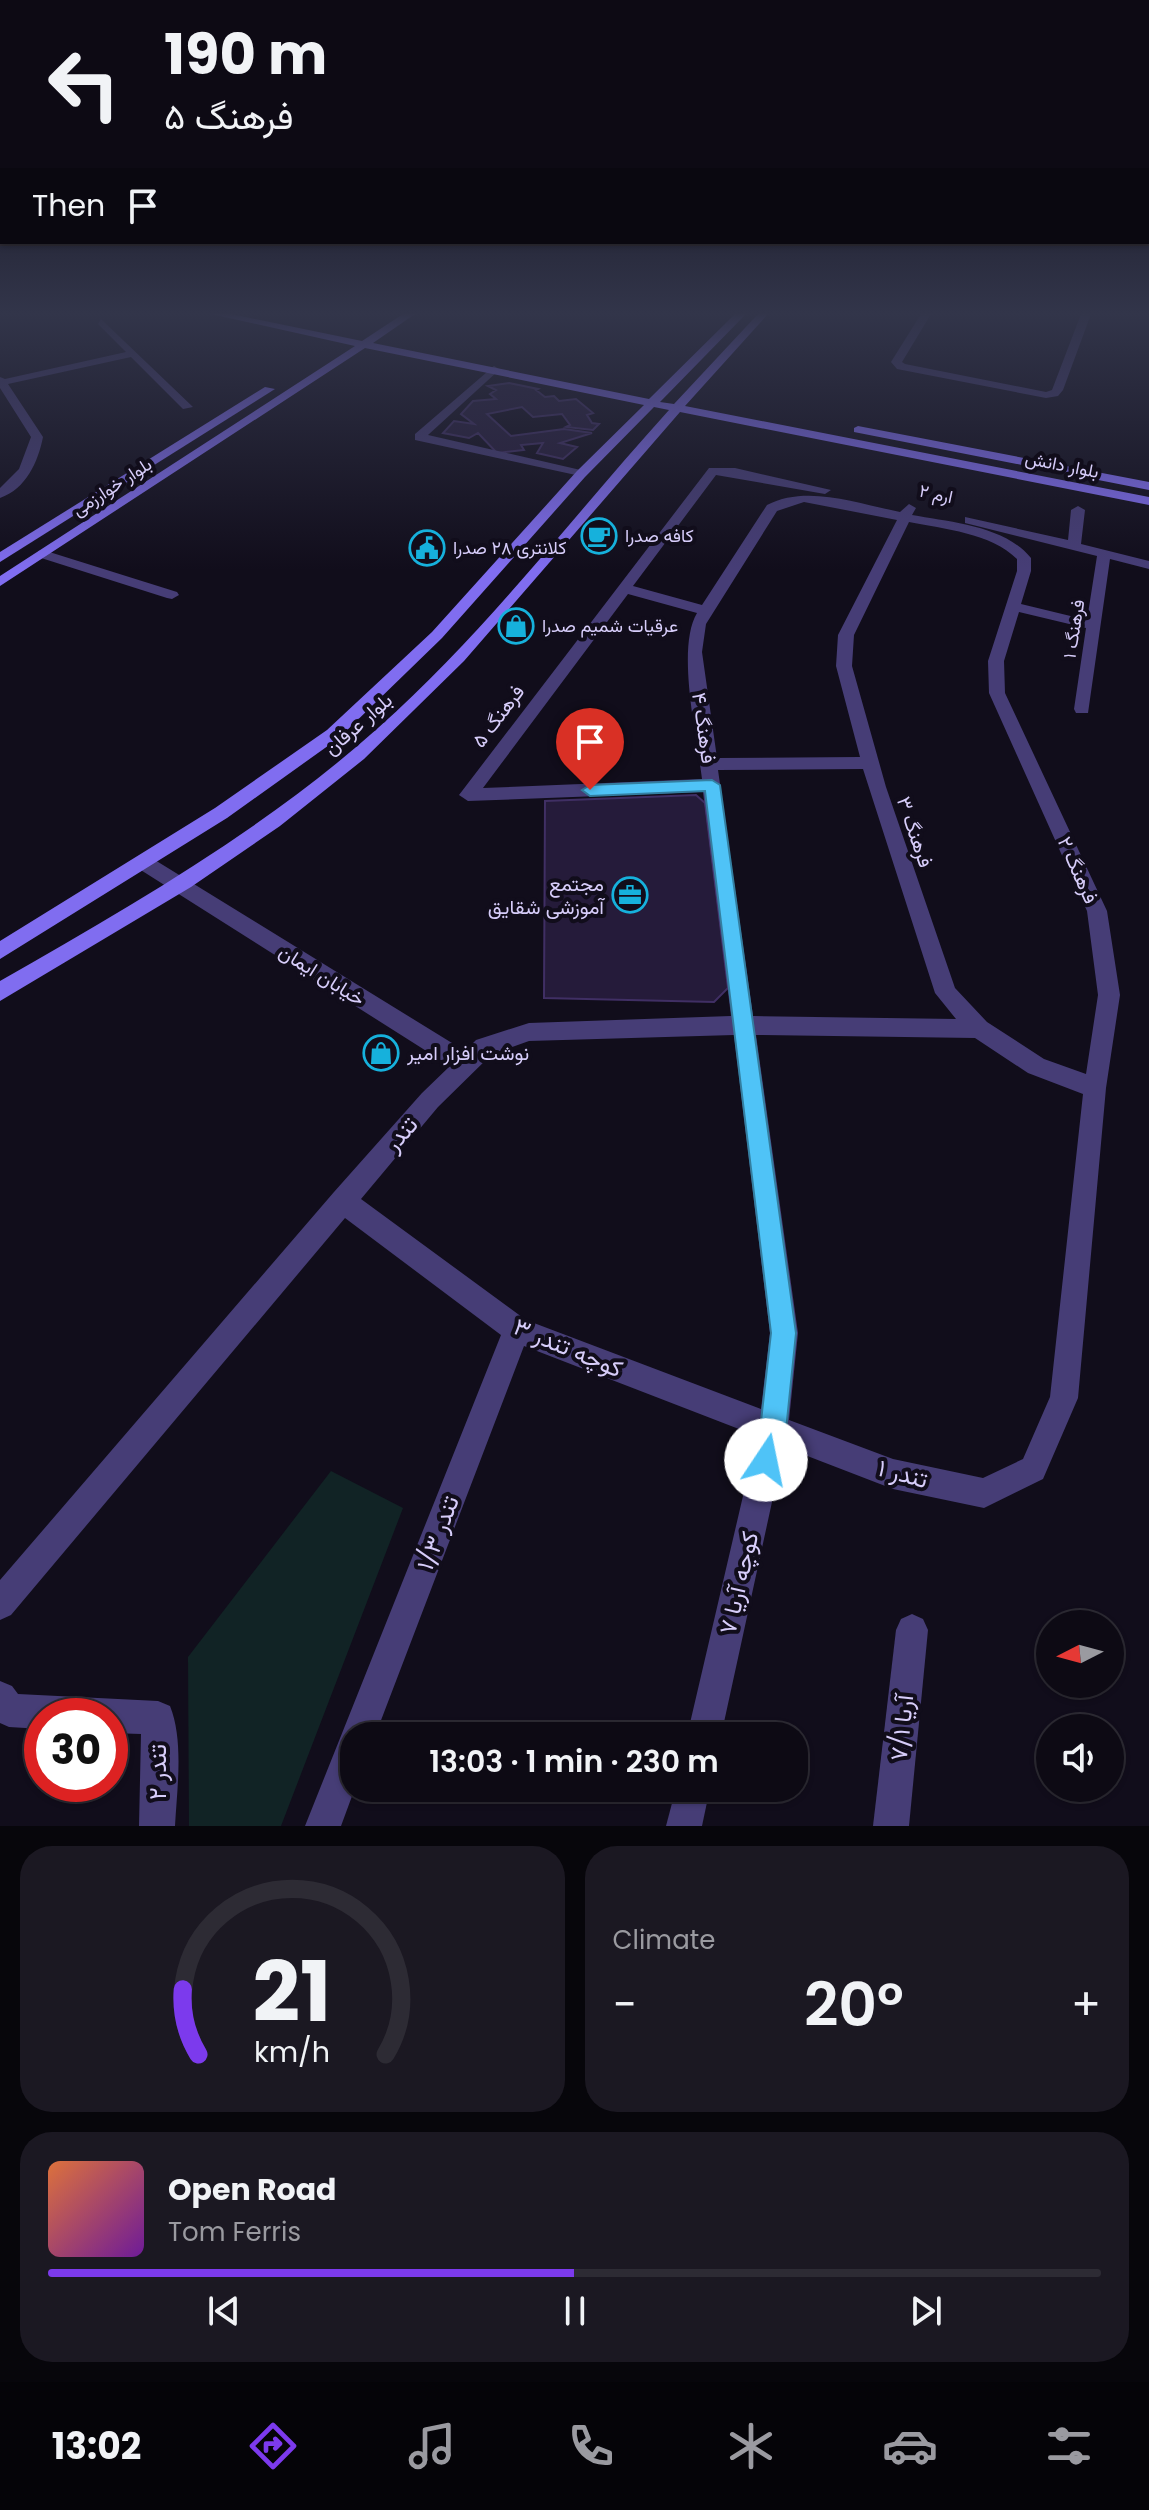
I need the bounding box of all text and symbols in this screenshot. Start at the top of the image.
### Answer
text: 190 m [164,15,327,94]
icon: left [32,32,136,136]
text: فرهنگ ۵ [164,91,293,142]
text: Then [32,184,105,227]
icon: arrive [121,184,165,228]
street label: بلوار دانش [1023,445,1101,484]
street label: بلوار خوارزمی [67,451,157,522]
street label: ارم ۲ [917,478,955,509]
cafe icon: کافه صدرا [580,517,618,555]
place label: کافه صدرا [625,523,694,548]
public building icon: کلانتری ۲۸ صدرا [408,529,446,567]
place label: کلانتری ۲۸ صدرا [453,535,566,560]
street label: فرهنگ ۱ [1057,598,1090,660]
shop icon: عرقیات شمیم صدرا [497,607,535,645]
place label: عرقیات شمیم صدرا [542,613,678,638]
street label: فرهنگ ۵ [465,679,531,753]
street label: بلوار عرفان [318,686,398,762]
street label: فرهنگ ۴ [685,691,723,765]
pin [556,708,624,790]
icon: arrive [568,720,612,764]
street label: فرهنگ ۳ [890,793,940,871]
street label: فرهنگ ۲ [1051,832,1105,908]
place label: مجتمع آموزشی شقایق [488,870,605,921]
office icon: مجتمع آموزشی شقایق [611,876,649,914]
street label: خیابان ایمان [273,937,371,1013]
shop icon: نوشت افزار امیر [362,1034,400,1072]
place label: نوشت افزار امیر [406,1039,529,1067]
street label: تندر [375,1109,425,1159]
street label: کوچه تندر ۳ [509,1310,628,1385]
position arrow [724,1418,808,1502]
street label: تندر ۱ [875,1451,932,1496]
street label: تندر ۱/۳ [408,1491,467,1575]
street label: کوچه آریا ۷ [711,1528,766,1637]
north arrow [1036,1610,1124,1698]
map controls [1036,1610,1124,1802]
street label: آریا ۷/۱ [882,1691,922,1763]
speed limit sign: 30 [24,1698,128,1802]
button: sound [1036,1714,1124,1802]
text: 13:03 · 1 min · 230 m [429,1740,719,1783]
street label: تندر ۲ [141,1744,174,1800]
text: Climate [613,1922,715,1958]
text: 21 [253,1934,332,2050]
text: 20° [804,1963,904,2047]
text: − [613,1974,637,2035]
text: + [1071,1974,1101,2035]
text: km/h [254,2032,330,2072]
text: Open Road [168,2168,336,2211]
text: Tom Ferris [168,2214,301,2250]
icon: previous [202,2289,246,2333]
icon: pause [553,2289,597,2333]
icon: next [904,2289,948,2333]
icon: directions [245,2418,301,2474]
icon: music [404,2418,460,2474]
icon: phone [563,2418,619,2474]
icon: climate [723,2418,779,2474]
icon: car [882,2418,938,2474]
icon: filters [1041,2418,1097,2474]
text: 13:02 [52,2421,141,2472]

